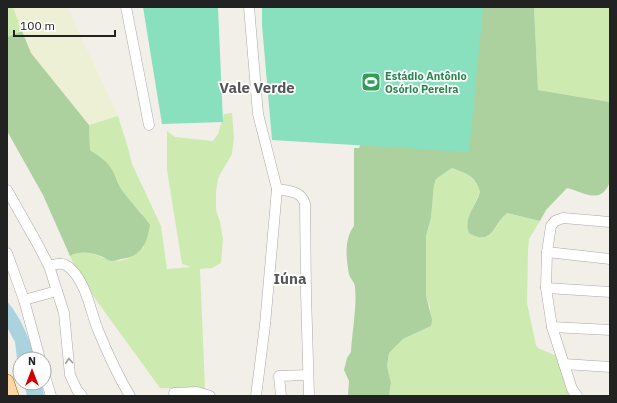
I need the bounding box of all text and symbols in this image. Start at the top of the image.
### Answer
scale bar [14,12,115,38]
text: 100 m [20,18,55,33]
place label: Estádio Antônio Osório Pereira [385,69,467,96]
sports icon: Estádio Antônio Osório Pereira [360,71,382,93]
district label: Vale Verde [219,78,295,97]
district label: Iúna [274,269,307,288]
north arrow [12,351,52,391]
text: N [28,354,36,368]
one-way arrow [64,357,73,364]

